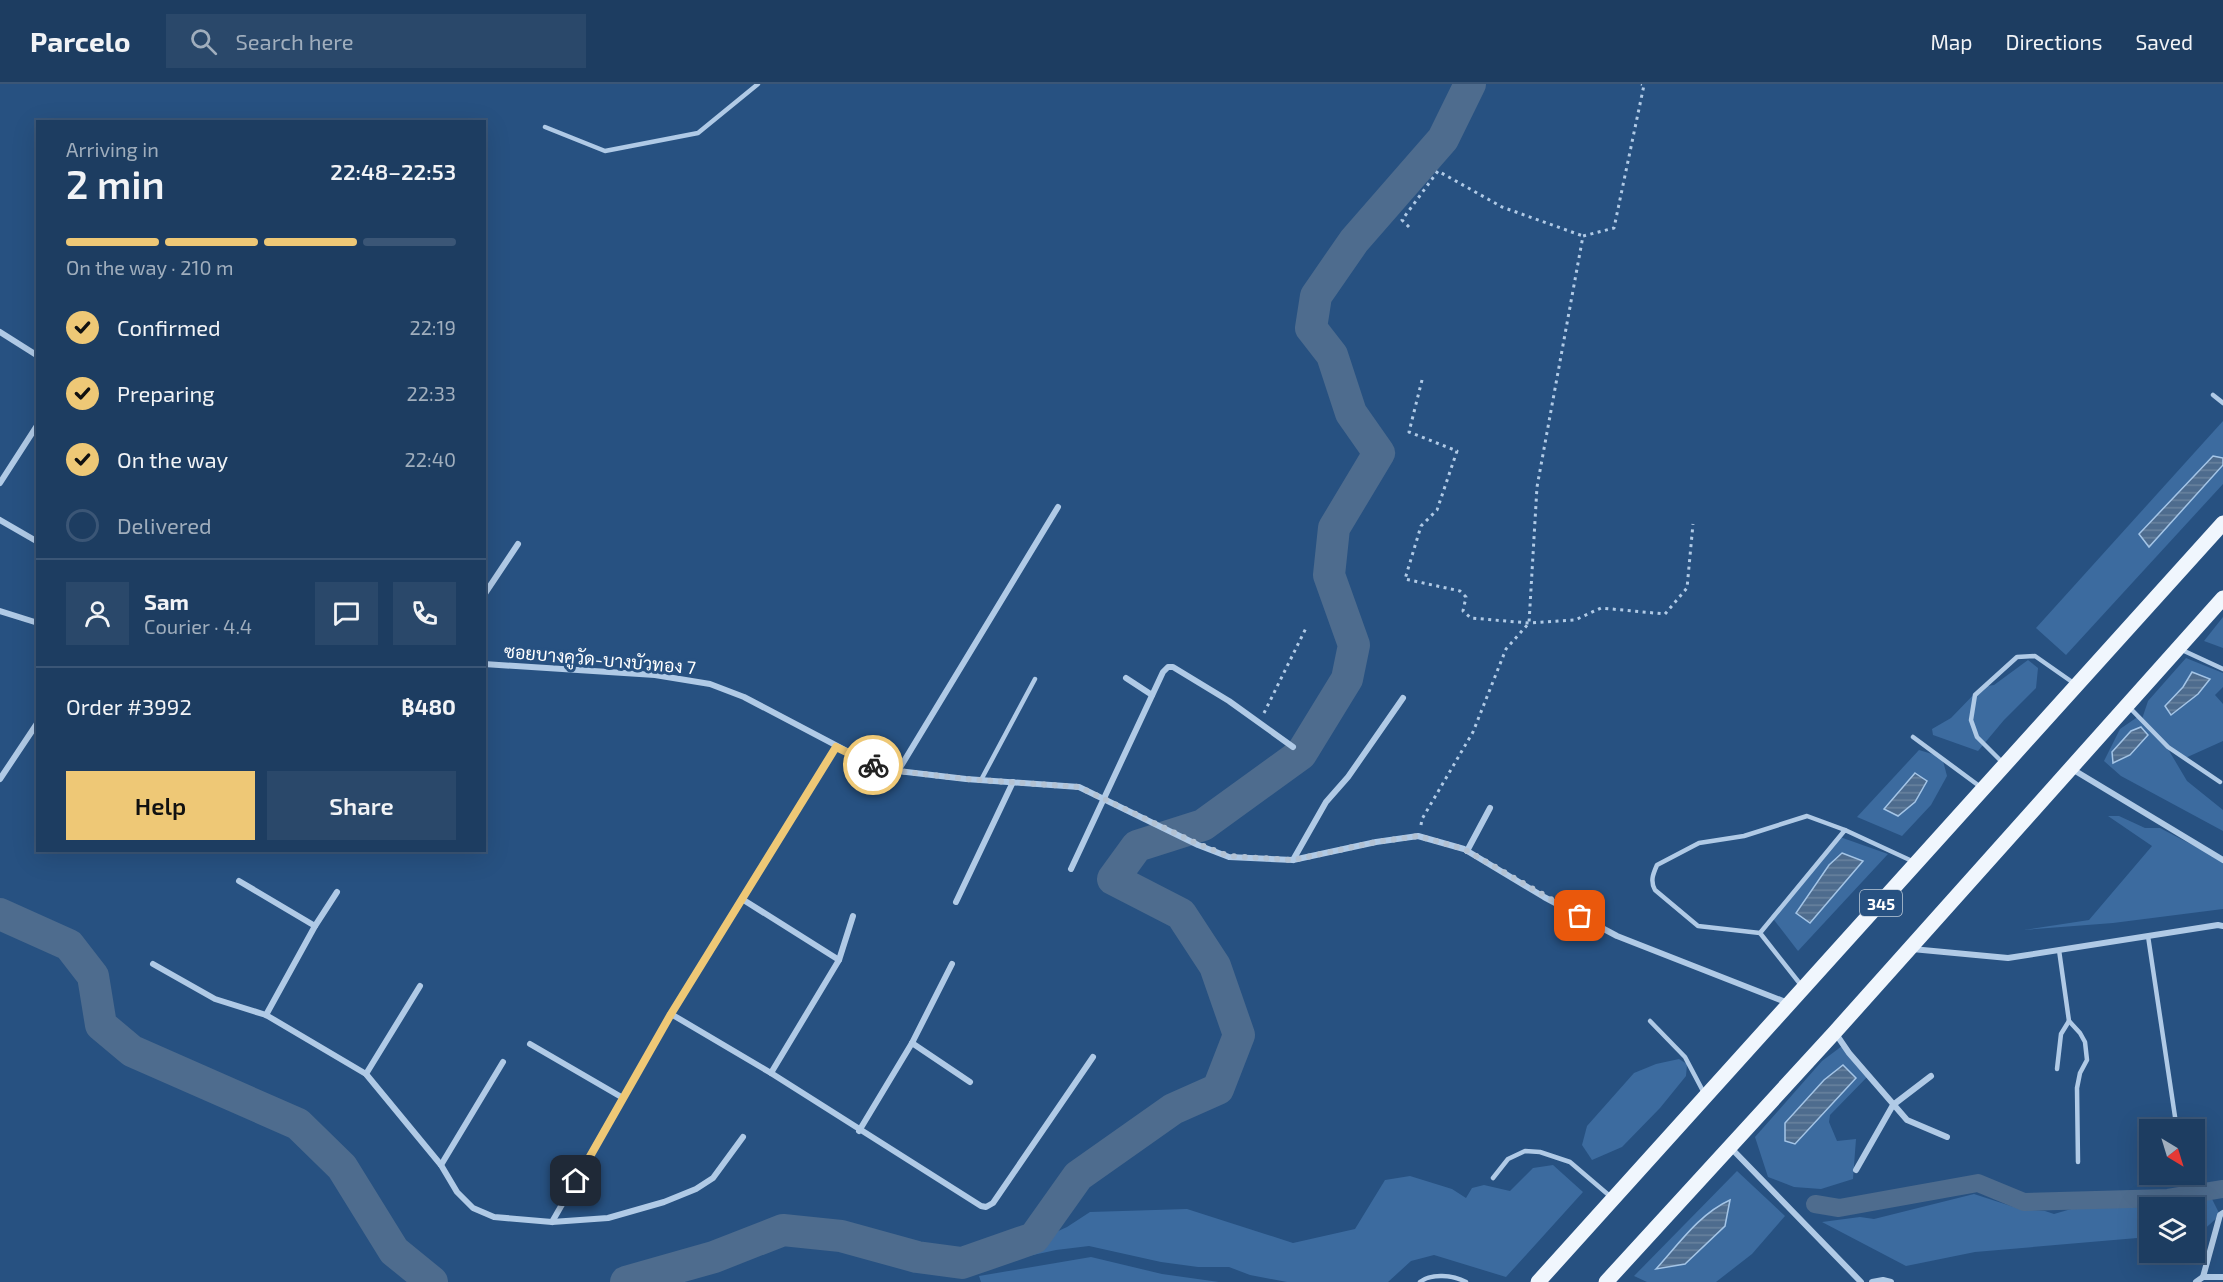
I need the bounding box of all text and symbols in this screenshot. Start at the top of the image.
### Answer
search box [166,14,586,68]
text: Parcelo [30,24,130,58]
icon: search [187,25,220,58]
text: Search here [235,28,354,54]
text: Map [1930,29,1973,54]
text: Directions [2006,29,2102,54]
text: Saved [2135,29,2193,54]
text: Arriving in [66,137,159,161]
text: 22:48–22:53 [330,158,456,184]
text: 2 min [66,160,165,207]
text: On the way · 210 m [66,255,234,279]
icon: check [66,311,99,344]
text: Confirmed [117,314,221,340]
text: 22:19 [409,315,456,339]
icon: check [66,377,99,410]
text: Preparing [117,380,215,406]
text: 22:33 [407,381,456,405]
icon: check [66,443,99,476]
text: On the way [117,446,228,472]
text: 22:40 [404,447,456,471]
text: Delivered [117,512,212,538]
button: person [66,582,129,645]
button: chat [315,582,378,645]
button: phone [393,582,456,645]
text: Sam [144,588,189,614]
text: Courier · 4.4 [144,614,252,638]
street label: ซอยบางคูวัด-บางบัวทอง 7 [503,640,697,681]
text: Order #3992 [66,693,192,719]
text: ฿480 [401,693,456,719]
courier [843,735,903,795]
icon: bike [857,749,890,782]
button: Help [66,771,255,840]
button: Share [267,771,456,840]
pin [1554,890,1605,941]
road number: 345 [1860,890,1902,916]
icon: bag [1563,899,1596,932]
north arrow [2139,1119,2205,1185]
map controls [2139,1119,2205,1263]
pin [550,1155,601,1206]
icon: home [559,1164,592,1197]
button: layers [2139,1197,2205,1263]

